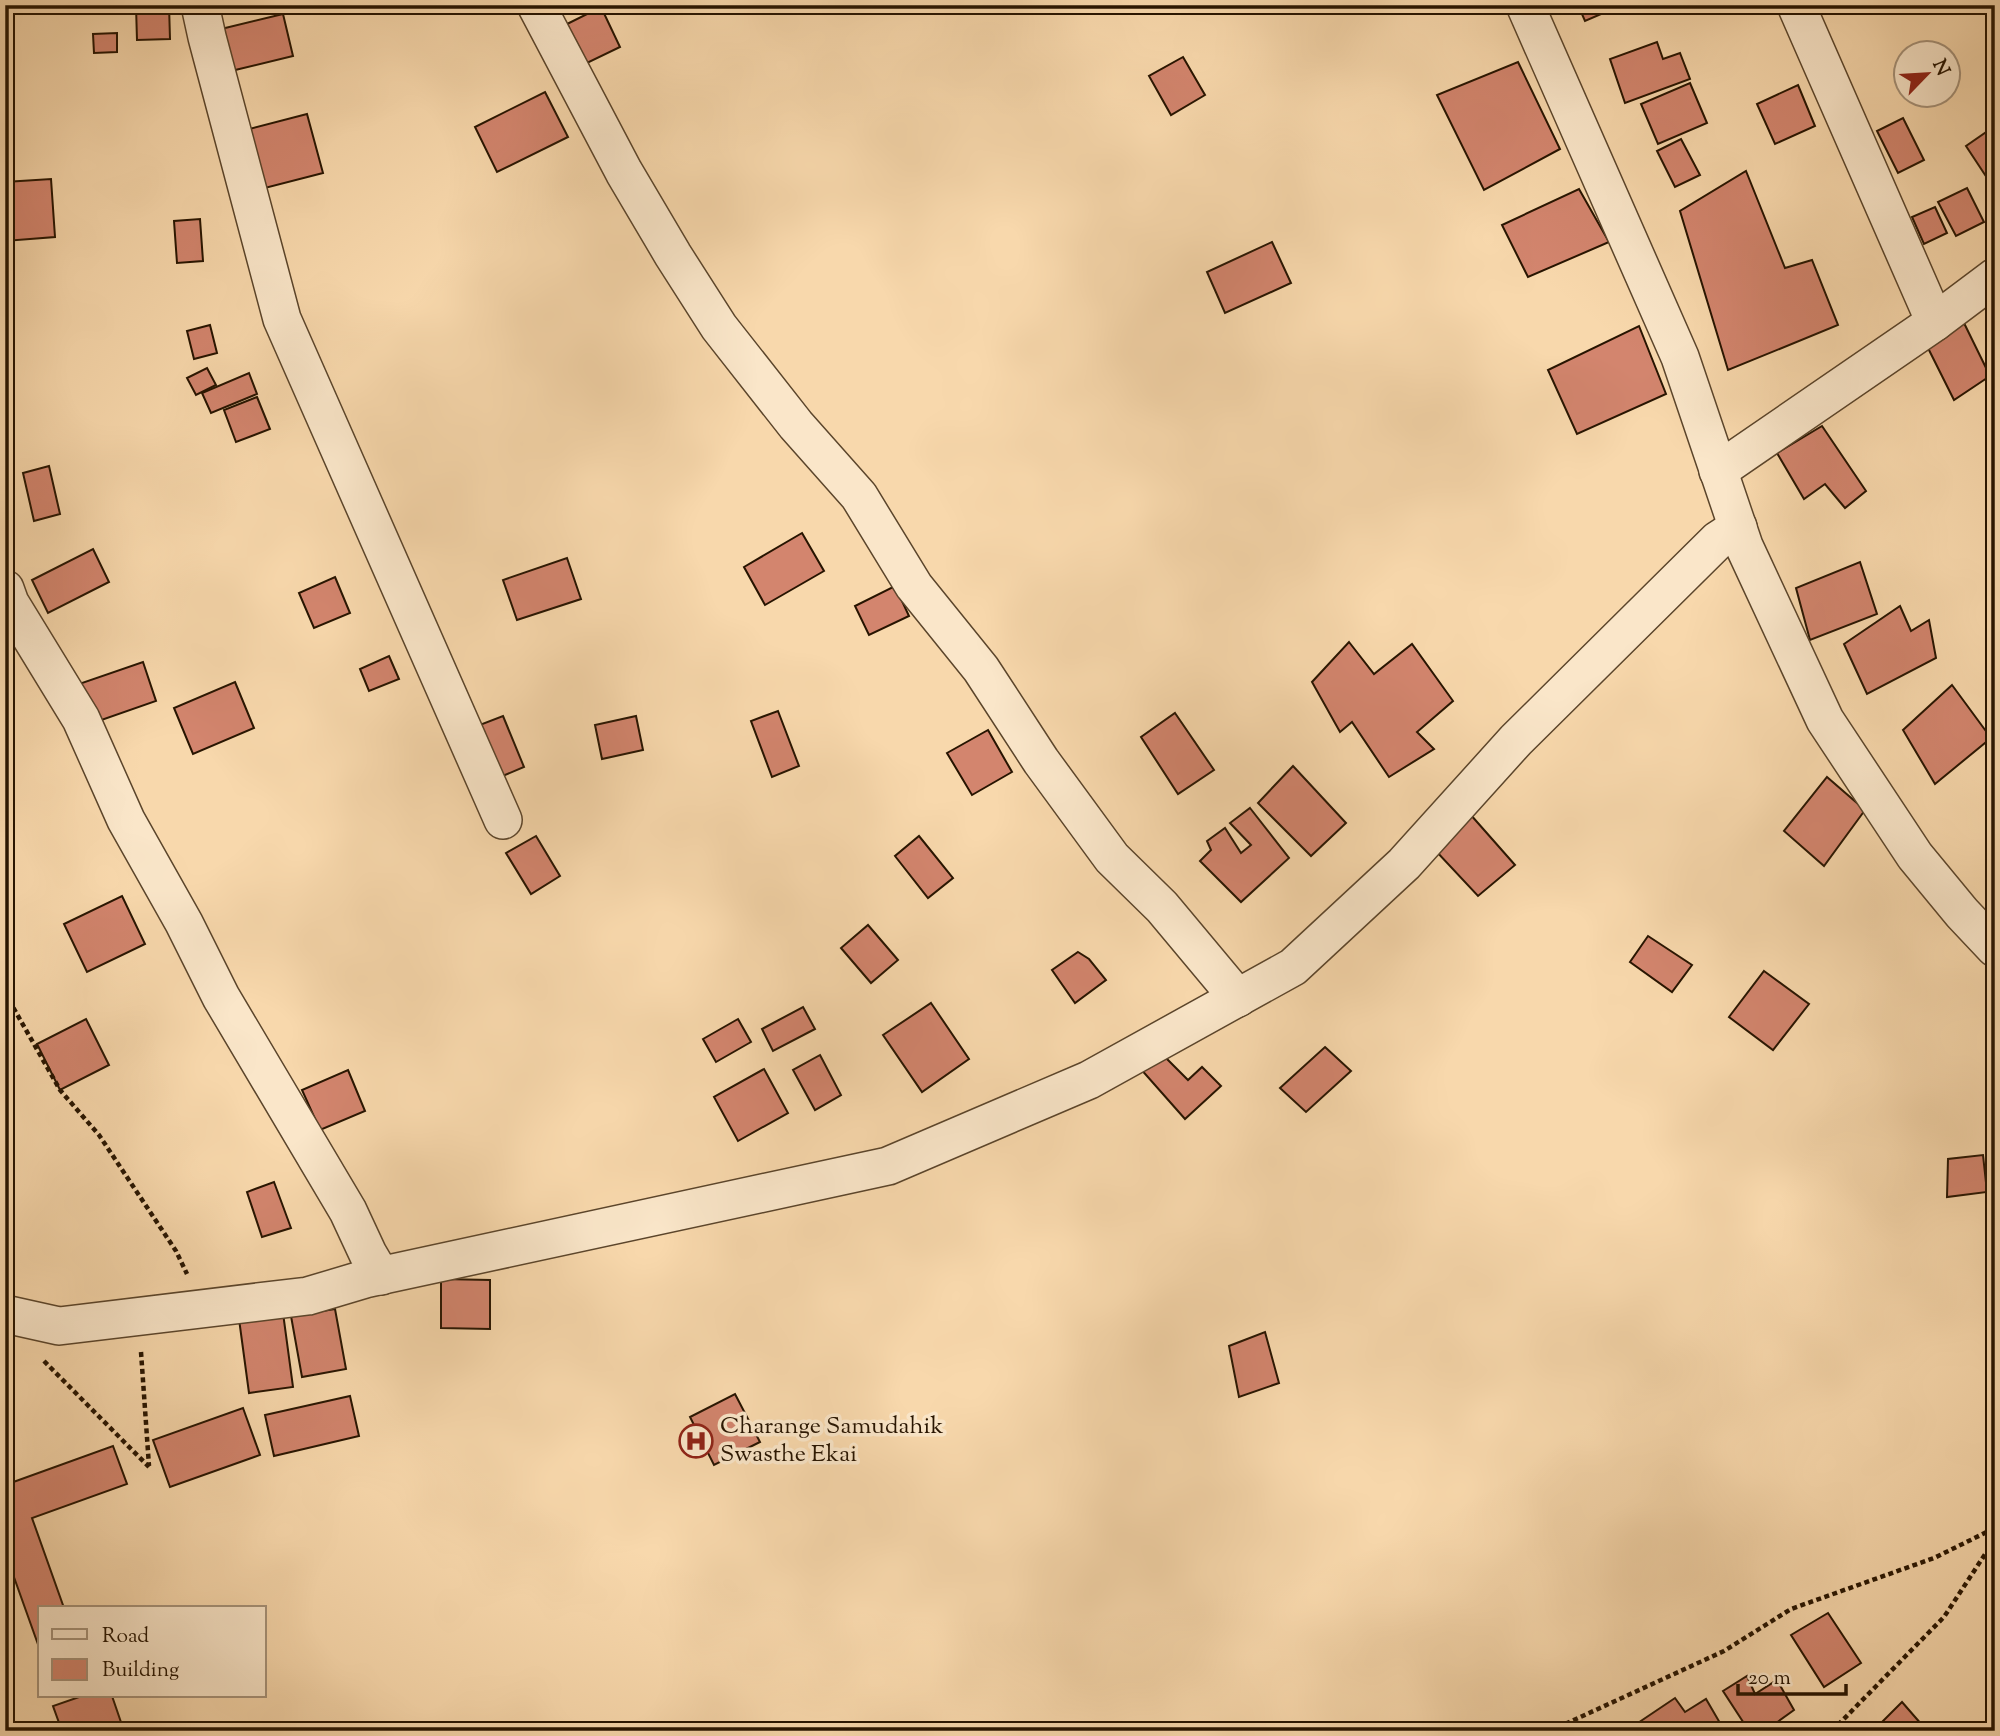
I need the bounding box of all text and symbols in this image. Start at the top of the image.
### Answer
north arrow [1892,38,1962,108]
text: N [1925,55,1956,80]
place label: Charange Samudahik Swasthe Ekai [720,1410,944,1472]
hospital icon: Charange Samudahik Swasthe Ekai [677,1422,715,1460]
legend [38,1606,266,1698]
text: Road [102,1622,149,1652]
scale bar [1738,1652,1846,1696]
text: Building [102,1656,179,1686]
text: 20 m [1748,1664,1791,1694]

